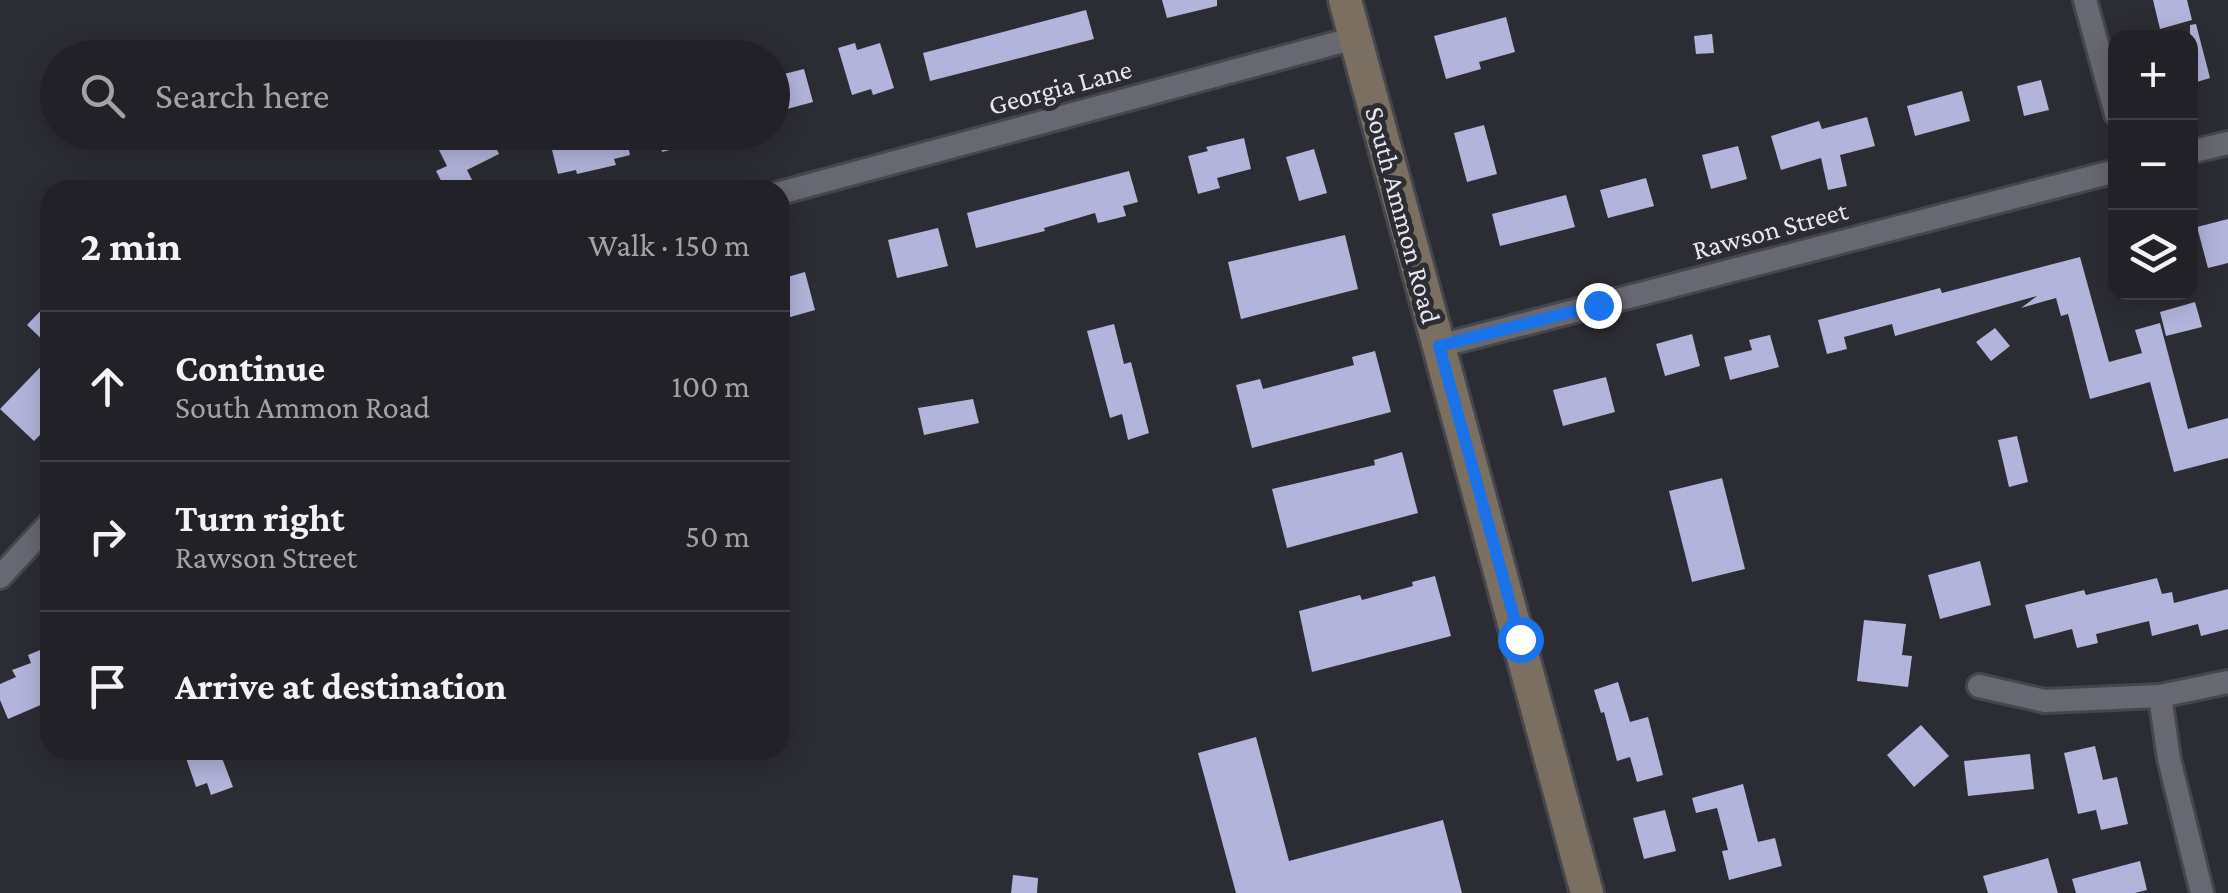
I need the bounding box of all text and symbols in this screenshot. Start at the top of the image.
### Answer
map controls [2108,30,2198,300]
button: + [2108,30,2198,120]
search box [40,40,790,150]
street label: Georgia Lane [985,53,1135,121]
icon: search [75,68,130,123]
text: Search here [155,74,329,116]
street label: South Ammon Road [1359,103,1447,327]
button: − [2108,120,2198,210]
street label: Rawson Street [1689,194,1852,266]
button: layers [2108,210,2198,300]
text: 2 min [80,222,181,269]
text: Walk · 150 m [588,227,750,263]
route end [1576,283,1622,329]
text: Continue [175,347,325,389]
icon: ahead [80,359,135,414]
text: 100 m [671,368,750,404]
text: South Ammon Road [175,389,430,425]
text: Turn right [175,497,344,539]
icon: right [80,509,135,564]
text: 50 m [685,518,750,554]
text: Rawson Street [175,539,357,575]
route start [1498,617,1544,663]
icon: arrive [80,659,135,714]
text: Arrive at destination [175,665,507,707]

